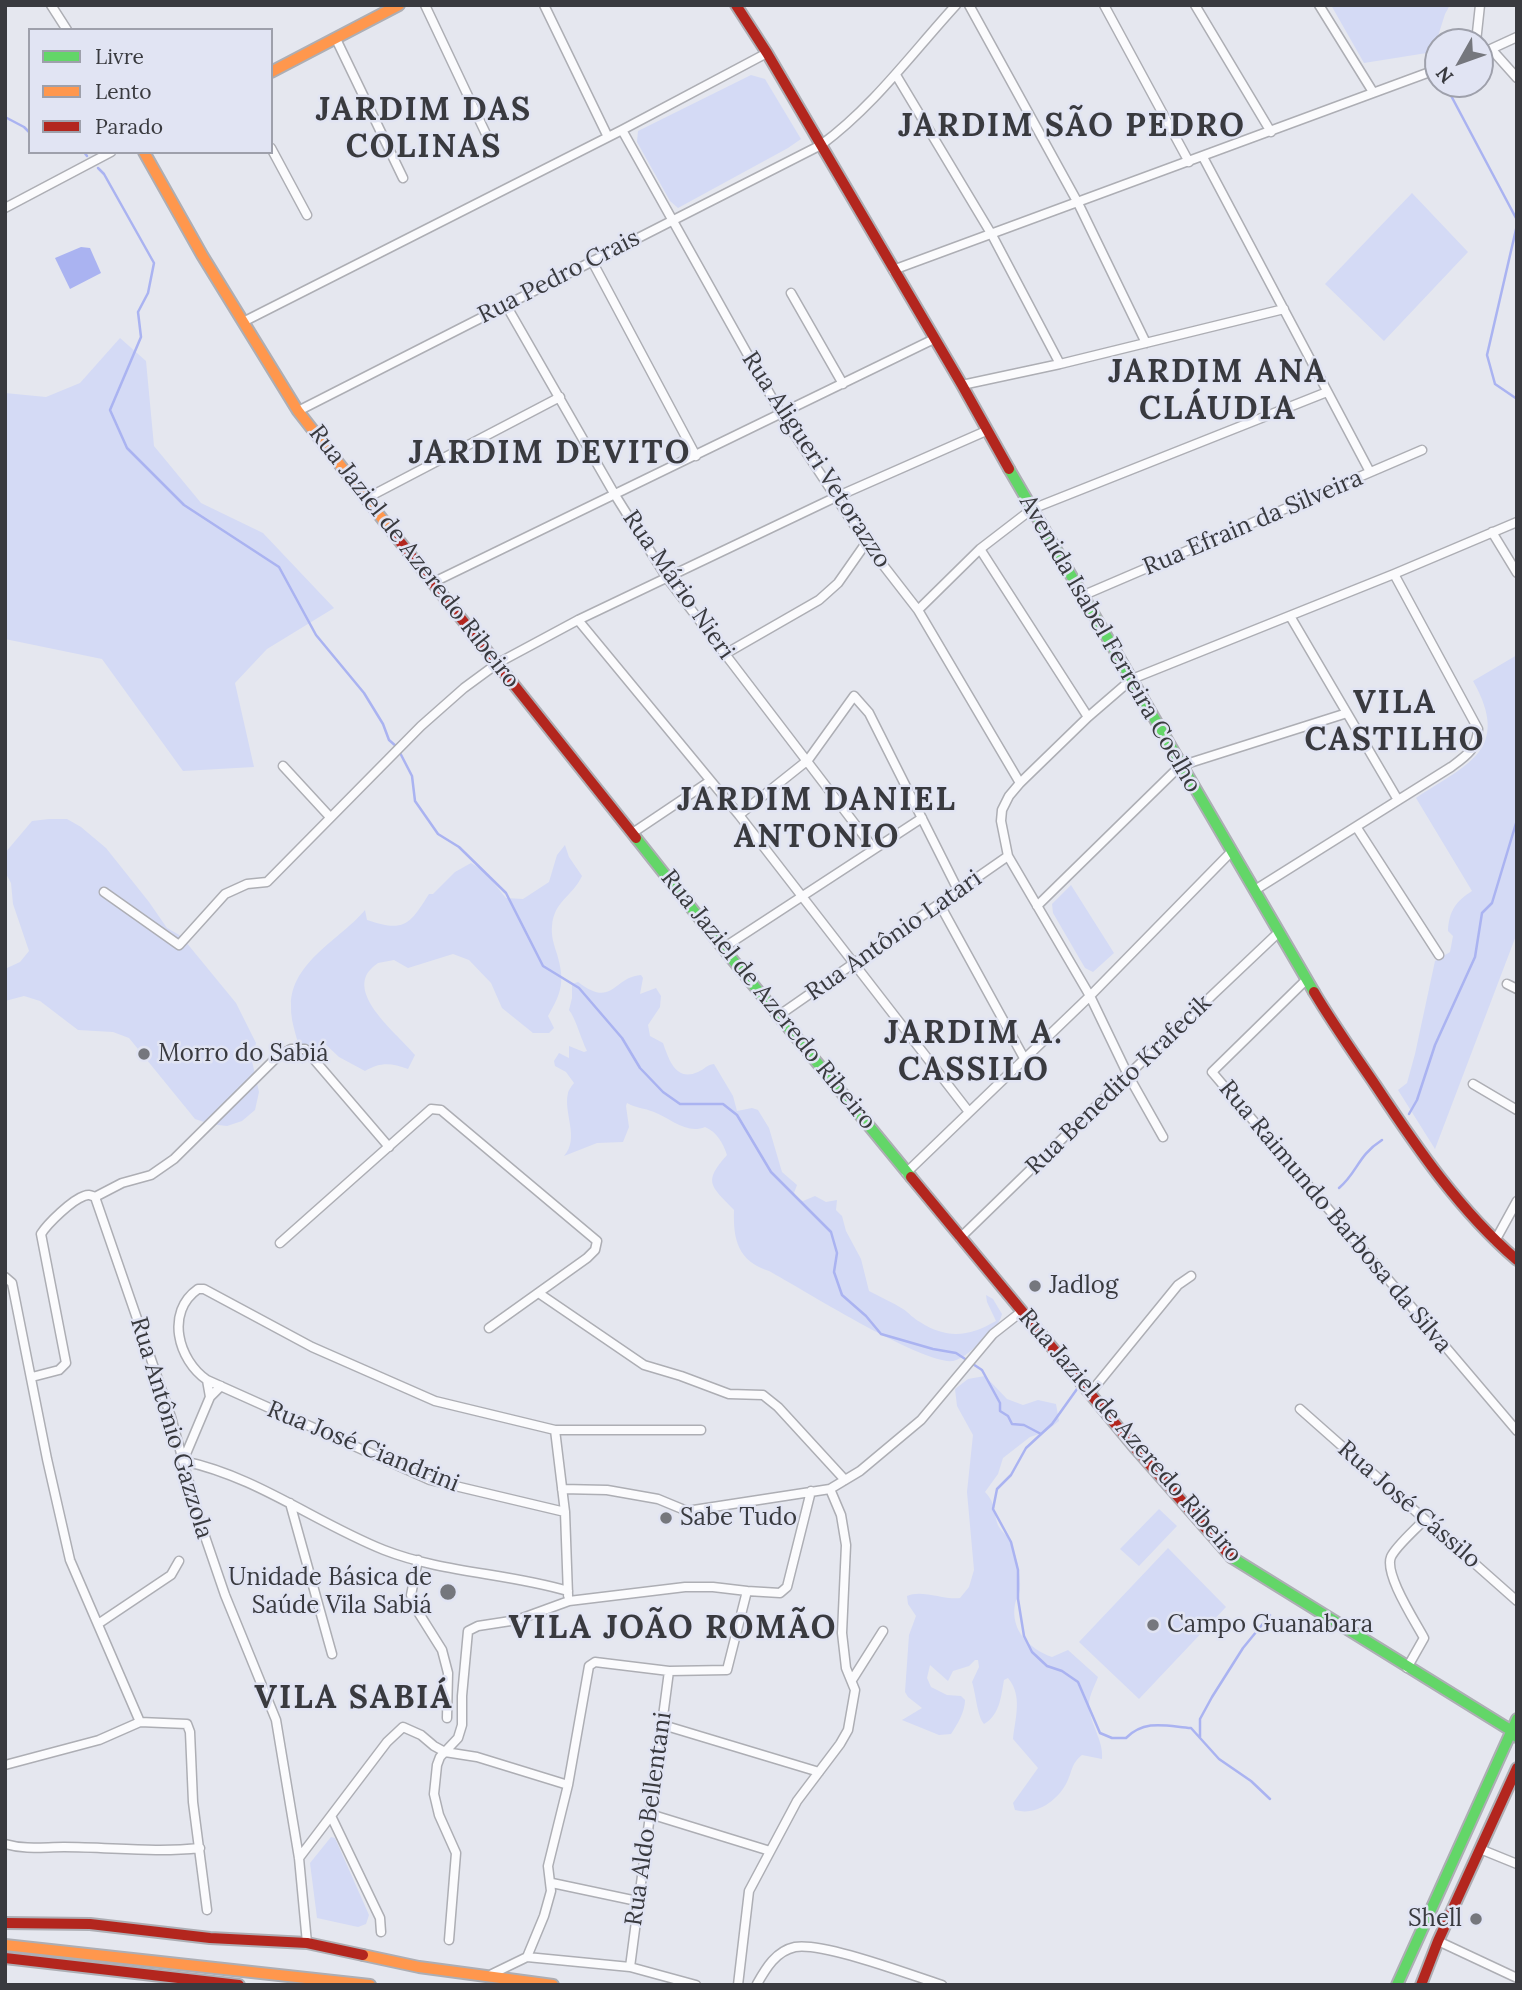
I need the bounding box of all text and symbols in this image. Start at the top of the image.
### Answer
legend [28,28,273,154]
north arrow [1424,28,1494,98]
text: Livre [95,43,144,70]
text: N [1431,62,1458,89]
text: Lento [95,78,152,105]
district label: JARDIM DAS COLINAS [317,92,531,167]
district label: JARDIM SÃO PEDRO [900,108,1244,146]
text: Parado [95,113,163,140]
street label: Rua Pedro Crais [473,224,645,330]
street label: Rua Aligueri Vetorazzo [735,346,897,574]
district label: JARDIM ANA CLÁUDIA [1110,354,1326,429]
street label: Rua Jaziel de Azeredo Ribeiro [302,420,526,694]
district label: JARDIM DEVITO [410,435,690,473]
street label: Rua Efrain da Silveira [1139,464,1367,582]
street label: Avenida Isabel Ferreira Coelho [1013,490,1207,798]
street label: Rua Mário Nieri [616,505,740,665]
district label: VILA CASTILHO [1306,685,1484,760]
district label: JARDIM DANIEL ANTONIO [679,782,955,857]
street label: Rua Jaziel de Azeredo Ribeiro [654,864,882,1136]
street label: Rua Antônio Latari [801,865,987,1007]
street label: Rua Benedito Krafecik [1020,989,1218,1181]
district label: JARDIM A. CASSILO [885,1015,1063,1090]
place label: Morro do Sabiá [158,1040,329,1068]
marker: Morro do Sabiá [136,1046,152,1062]
street label: Rua Raimundo Barbosa da Silva [1213,1075,1457,1359]
place label: Jadlog [1049,1272,1118,1300]
marker: Jadlog [1027,1278,1043,1294]
street label: Rua Jaziel de Azeredo Ribeiro [1012,1304,1248,1568]
street label: Rua Antônio Gazzola [124,1314,218,1542]
street label: Rua José Ciandrini [263,1395,463,1499]
street label: Rua José Cássilo [1332,1435,1486,1575]
place label: Sabe Tudo [680,1504,797,1532]
marker: Sabe Tudo [658,1510,674,1526]
place label: Unidade Básica de Saúde Vila Sabiá [228,1564,432,1620]
marker: Unidade Básica de Saúde Vila Sabiá [438,1582,458,1602]
district label: VILA JOÃO ROMÃO [510,1610,836,1648]
place label: Campo Guanabara [1167,1611,1373,1639]
marker: Campo Guanabara [1145,1617,1161,1633]
district label: VILA SABIÁ [256,1680,452,1718]
street label: Rua Aldo Bellentani [620,1710,678,1928]
place label: Shell [1408,1905,1462,1933]
marker: Shell [1468,1911,1484,1927]

